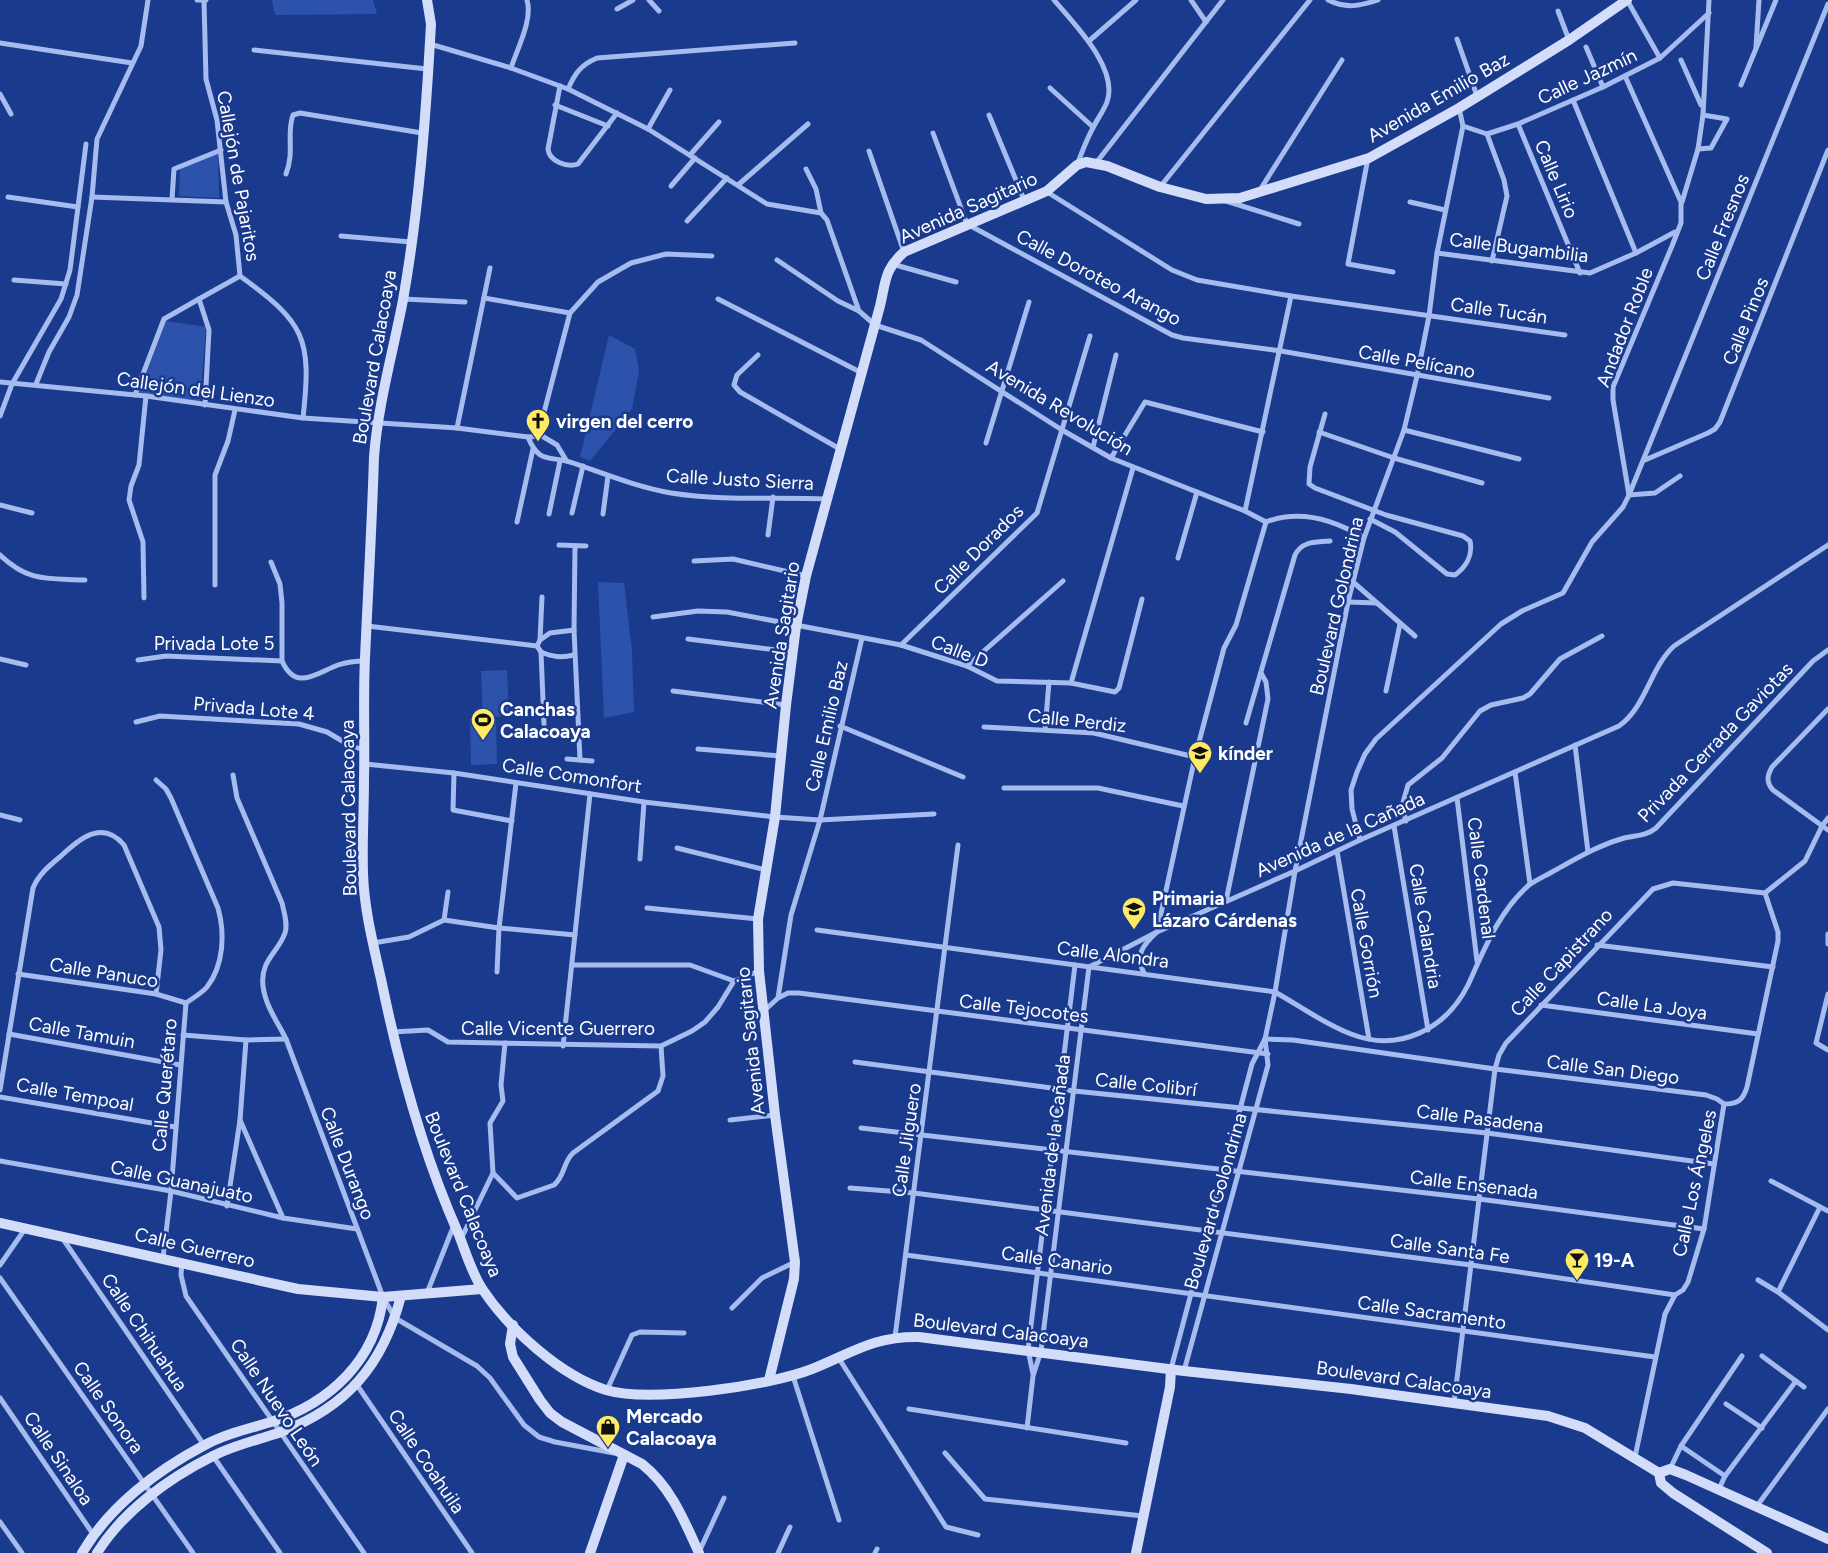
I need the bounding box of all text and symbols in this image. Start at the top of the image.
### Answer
street label: Calle Jazmín [1534,43,1640,109]
street label: Avenida Emilio Baz [1363,47,1513,147]
street label: Callejón de Pajaritos [212,89,265,263]
street label: Calle Lirio [1530,137,1583,222]
street label: Avenida Sagitario [896,167,1041,248]
street label: Calle Fresnos [1691,170,1754,284]
street label: Calle Doroteo Arango [1012,224,1185,331]
street label: Calle Bugambilia [1448,228,1590,267]
street label: Andador Roble [1591,264,1658,390]
street label: Boulevard Calacoaya [348,268,401,446]
street label: Calle Pinos [1717,274,1774,368]
street label: Calle Tucán [1449,292,1549,329]
street label: Calle Pelícano [1357,340,1477,383]
street label: Avenida Revolución [982,355,1137,460]
street label: Callejón del Lienzo [115,367,277,412]
church icon: virgen del cerro [525,408,551,442]
place label: virgen del cerro [556,410,693,433]
street label: Calle Justo Sierra [666,464,814,495]
street label: Calle Dorados [928,499,1028,599]
street label: Boulevard Golondrina [1305,515,1368,698]
street label: Avenida Sagitario [758,560,804,710]
street label: Calle D [928,630,992,673]
street label: Privada Lote 5 [154,632,274,655]
street label: Privada Cerrada Gaviotas [1633,657,1798,827]
street label: Calle Emilio Baz [800,658,853,794]
street label: Privada Lote 4 [192,692,316,725]
place label: Canchas Calacoaya [500,698,591,743]
street label: Calle Perdiz [1026,704,1128,737]
sports icon: Canchas Calacoaya [470,707,496,741]
street label: Boulevard Calacoaya [335,719,362,897]
school or university icon: kínder [1187,740,1213,774]
place label: kínder [1218,742,1273,765]
street label: Calle Comonfort [501,753,643,798]
street label: Avenida de la Cañada [1252,787,1428,882]
street label: Calle Cardenal [1463,816,1500,940]
street label: Calle Calandria [1404,862,1447,990]
street label: Calle Gorrión [1346,886,1387,1000]
place label: Primaria Lázaro Cárdenas [1152,887,1297,932]
school or university icon: Primaria Lázaro Cárdenas [1121,896,1147,930]
street label: Calle Capistrano [1505,903,1617,1021]
street label: Calle Alondra [1056,936,1170,973]
street label: Calle Panuco [48,953,160,992]
street label: Avenida Sagitario [731,966,770,1116]
street label: Calle La Joya [1595,986,1709,1025]
street label: Calle Tejocotes [958,989,1090,1028]
street label: Calle Tamuin [27,1012,137,1053]
street label: Calle Querétaro [147,1017,182,1153]
street label: Calle Vicente Guerrero [461,1017,655,1040]
street label: Calle San Diego [1545,1050,1681,1089]
street label: Avenida de la Cañada [1030,1053,1075,1237]
street label: Calle Colibrí [1094,1068,1199,1101]
street label: Calle Tempoal [14,1073,135,1116]
street label: Calle Jilguero [887,1082,926,1198]
street label: Calle Pasadena [1415,1099,1545,1138]
street label: Calle Durango [315,1103,380,1223]
street label: Calle Los Ángeles [1668,1107,1721,1259]
street label: Boulevard Calacoaya [420,1108,507,1280]
street label: Boulevard Golondrina [1179,1110,1252,1292]
street label: Calle Guanajuato [108,1155,255,1208]
street label: Calle Ensenada [1409,1165,1539,1204]
street label: Calle Guerrero [132,1222,257,1273]
street label: Calle Santa Fe [1388,1229,1511,1268]
street label: Calle Canario [1000,1241,1114,1280]
bar icon: 19-A [1564,1247,1590,1281]
place label: 19-A [1594,1249,1635,1272]
street label: Calle Chihuahua [97,1269,193,1396]
street label: Calle Sacramento [1356,1291,1508,1334]
street label: Boulevard Calacoaya [912,1308,1090,1353]
street label: Calle Nuevo León [225,1334,328,1471]
street label: Boulevard Calacoaya [1315,1356,1493,1403]
street label: Calle Sonora [68,1357,149,1458]
street label: Calle Coahuila [383,1405,470,1518]
place label: Mercado Calacoaya [626,1405,717,1450]
street label: Calle Sinaloa [19,1407,98,1510]
shop icon: Mercado Calacoaya [595,1414,621,1448]

